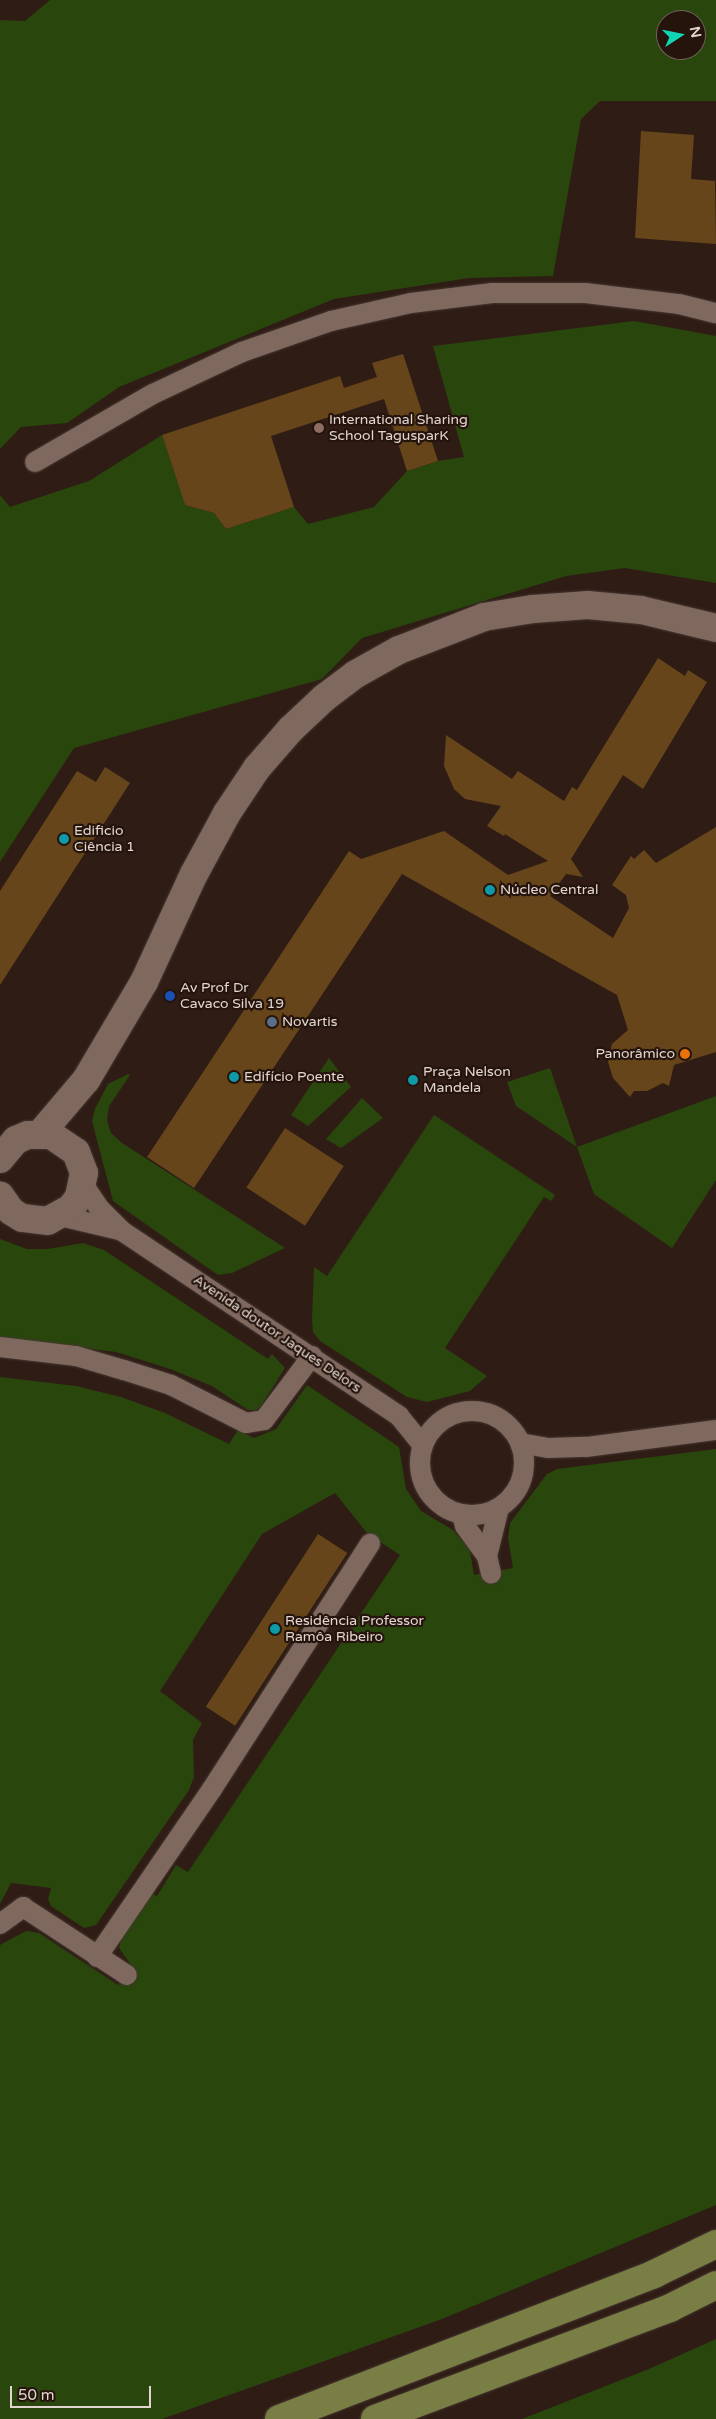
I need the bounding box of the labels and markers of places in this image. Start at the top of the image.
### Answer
place label: International Sharing School TagusparK [329,412,468,444]
marker: International Sharing School TagusparK [313,422,325,434]
place label: Edificio Ciência 1 [74,823,135,856]
marker: Edificio Ciência 1 [58,833,70,845]
place label: Núcleo Central [500,882,598,898]
marker: Núcleo Central [484,884,496,896]
place label: Av Prof Dr Cavaco Silva 19 [180,980,284,1012]
marker: Av Prof Dr Cavaco Silva 19 [164,990,176,1002]
place label: Novartis [282,1014,338,1030]
marker: Novartis [266,1016,278,1028]
place label: Panorâmico [596,1046,675,1062]
marker: Panorâmico [679,1048,691,1060]
place label: Praça Nelson Mandela [423,1064,511,1096]
place label: Edifício Poente [244,1069,344,1085]
marker: Edifício Poente [228,1071,240,1083]
marker: Praça Nelson Mandela [407,1074,419,1086]
place label: Residência Professor Ramôa Ribeiro [285,1613,424,1645]
marker: Residência Professor Ramôa Ribeiro [269,1623,281,1635]

